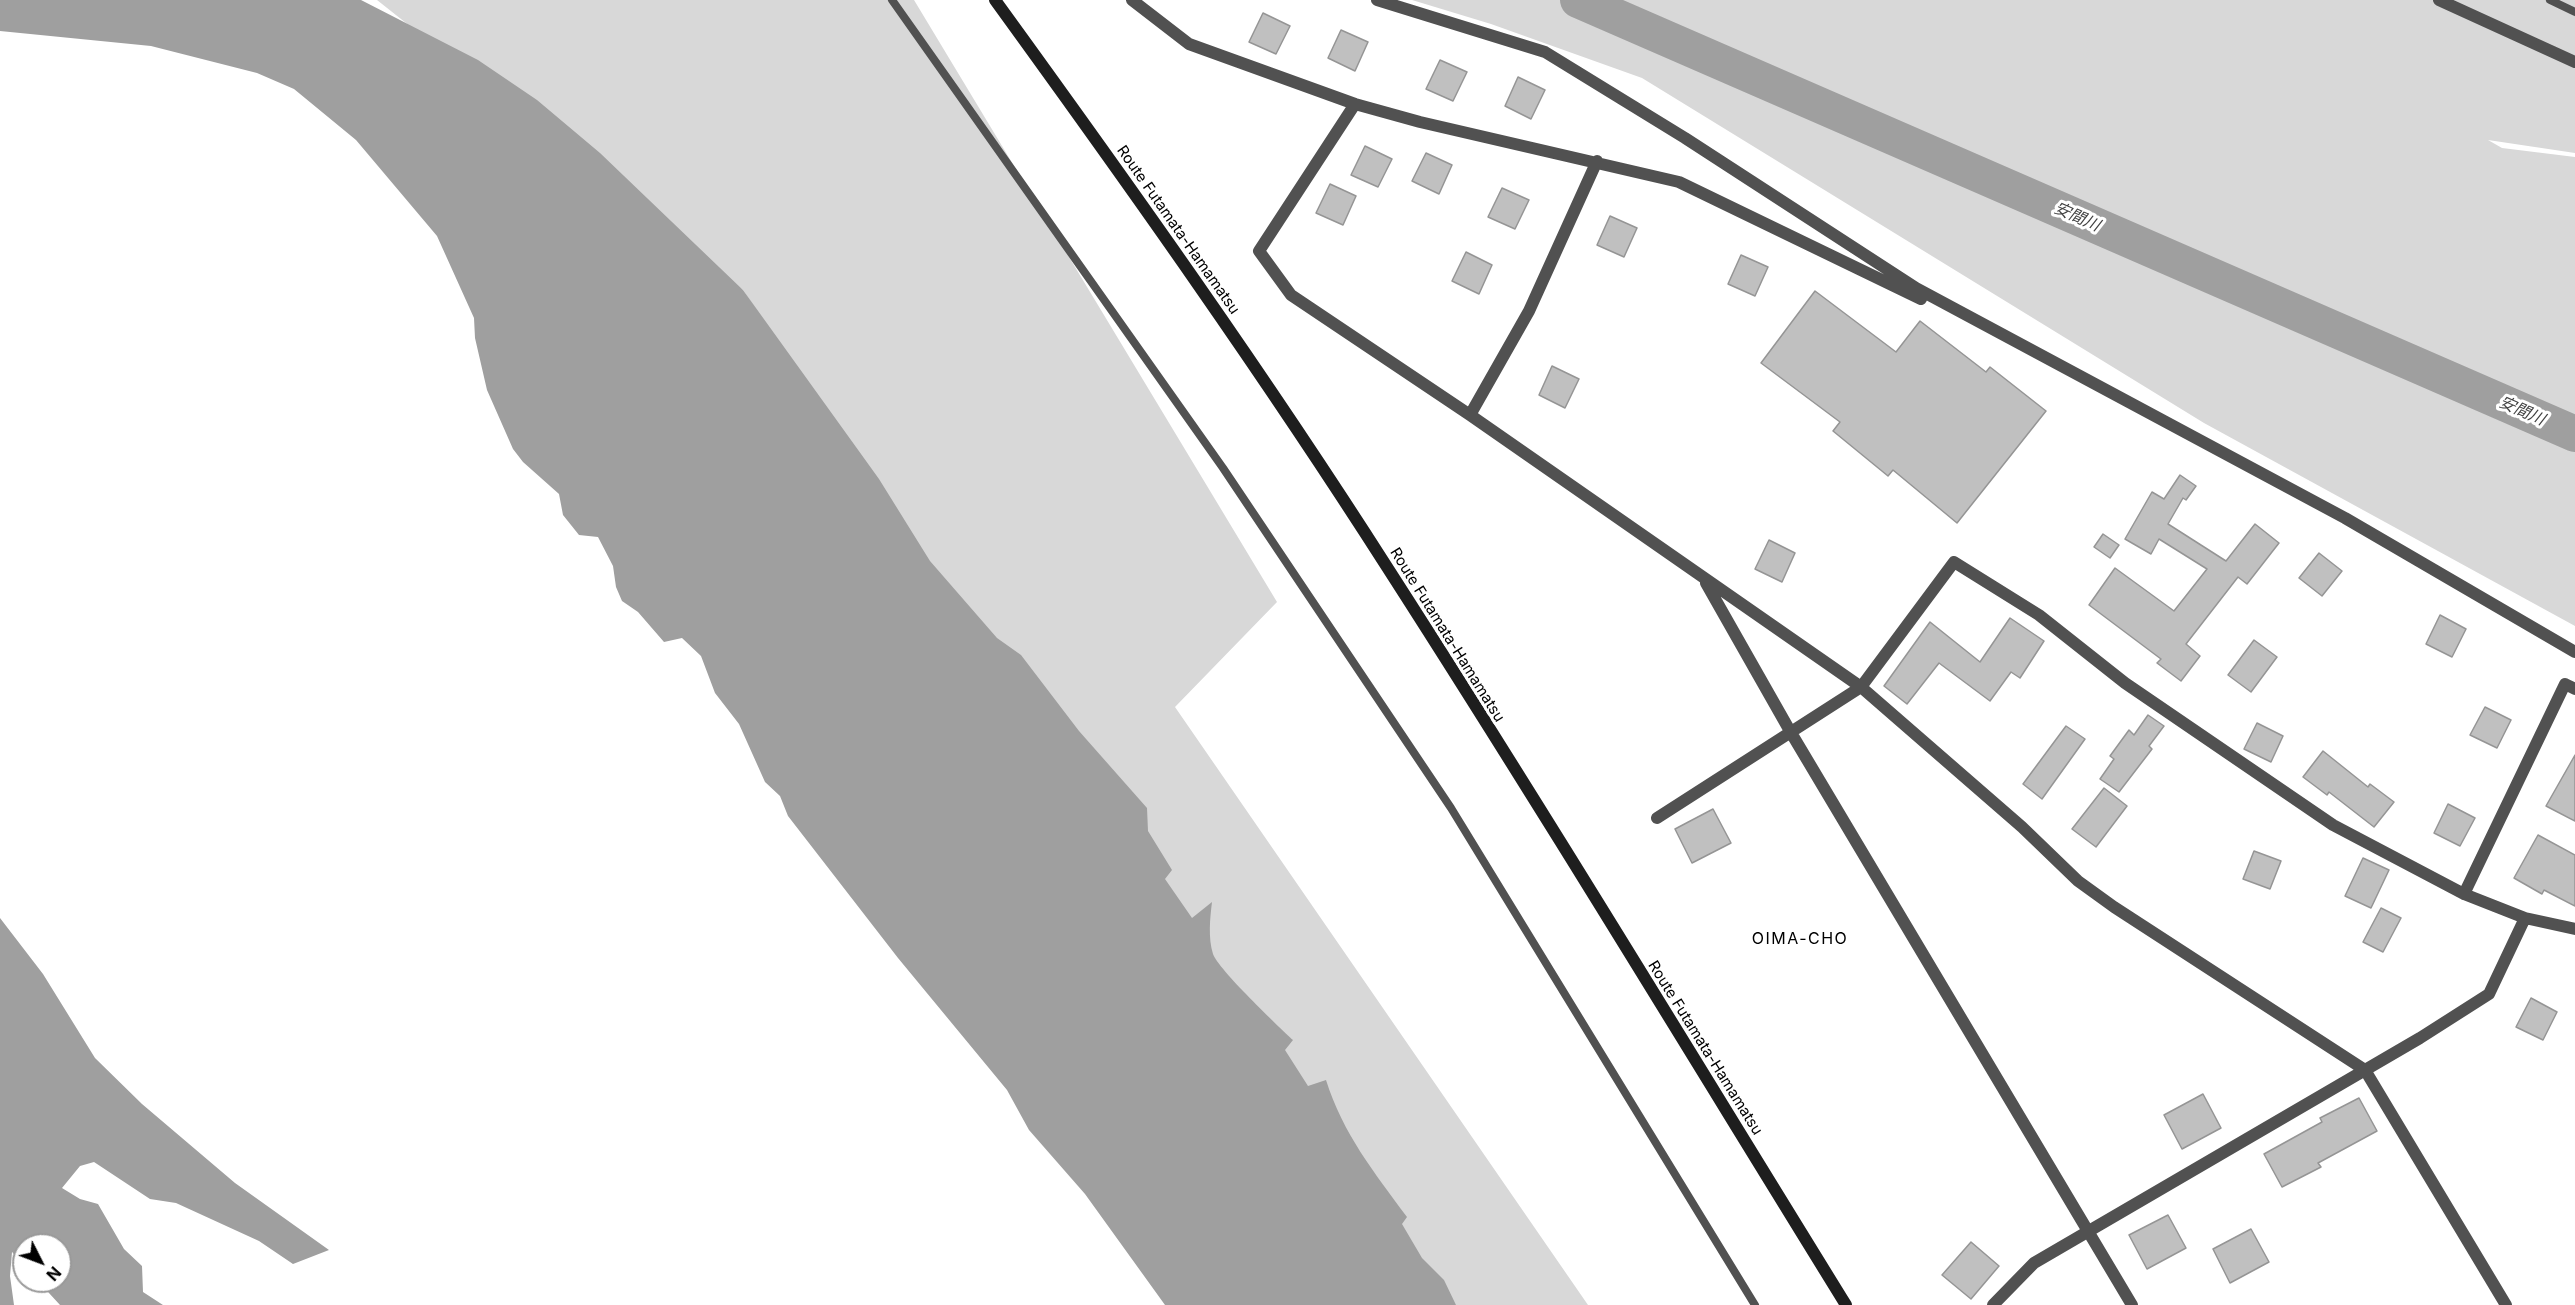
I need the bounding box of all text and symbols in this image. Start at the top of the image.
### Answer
street label: Route Futamata-Hamamatsu [1113,142,1243,318]
water label: 安間川 [2051,198,2103,236]
water label: 安間川 [2496,392,2548,430]
street label: Route Futamata-Hamamatsu [1386,545,1508,725]
district label: OIMA-CHO [1752,929,1848,949]
street label: Route Futamata-Hamamatsu [1644,958,1766,1138]
north arrow [12,1233,72,1293]
text: N [42,1262,65,1285]

